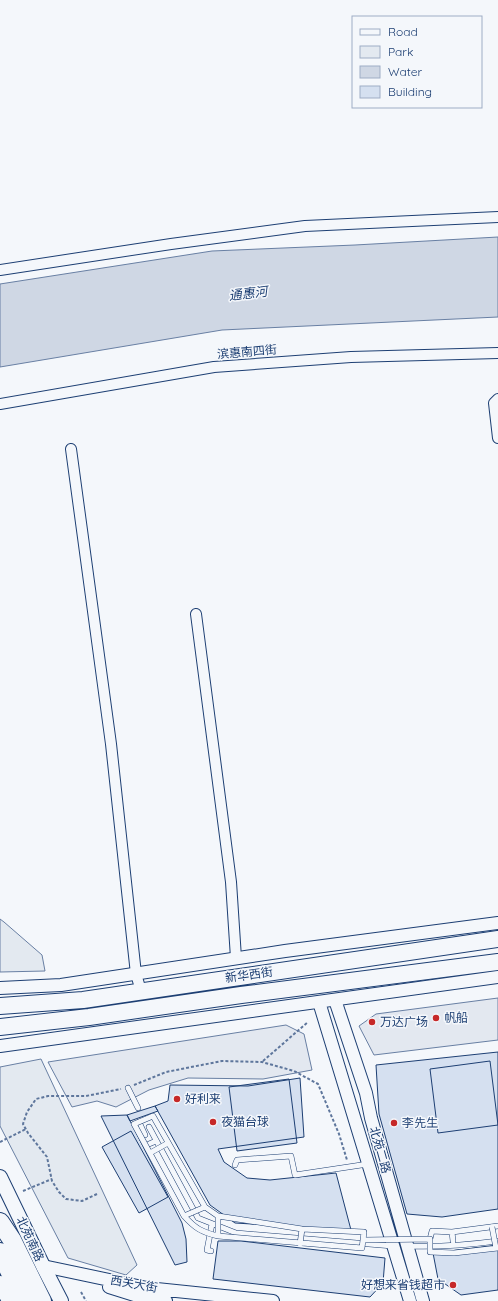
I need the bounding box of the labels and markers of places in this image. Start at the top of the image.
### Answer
place label: 帆船 [444,1010,468,1025]
marker: 帆船 [431,1013,441,1023]
place label: 万达广场 [380,1014,428,1029]
marker: 万达广场 [367,1017,377,1027]
place label: 好利来 [185,1091,221,1106]
marker: 好利来 [172,1094,182,1104]
place label: 夜猫台球 [221,1114,269,1129]
place label: 李先生 [402,1115,438,1130]
marker: 夜猫台球 [208,1117,218,1127]
marker: 李先生 [389,1118,399,1128]
place label: 好想来省钱超市 [361,1277,445,1292]
marker: 好想来省钱超市 [448,1280,458,1290]

